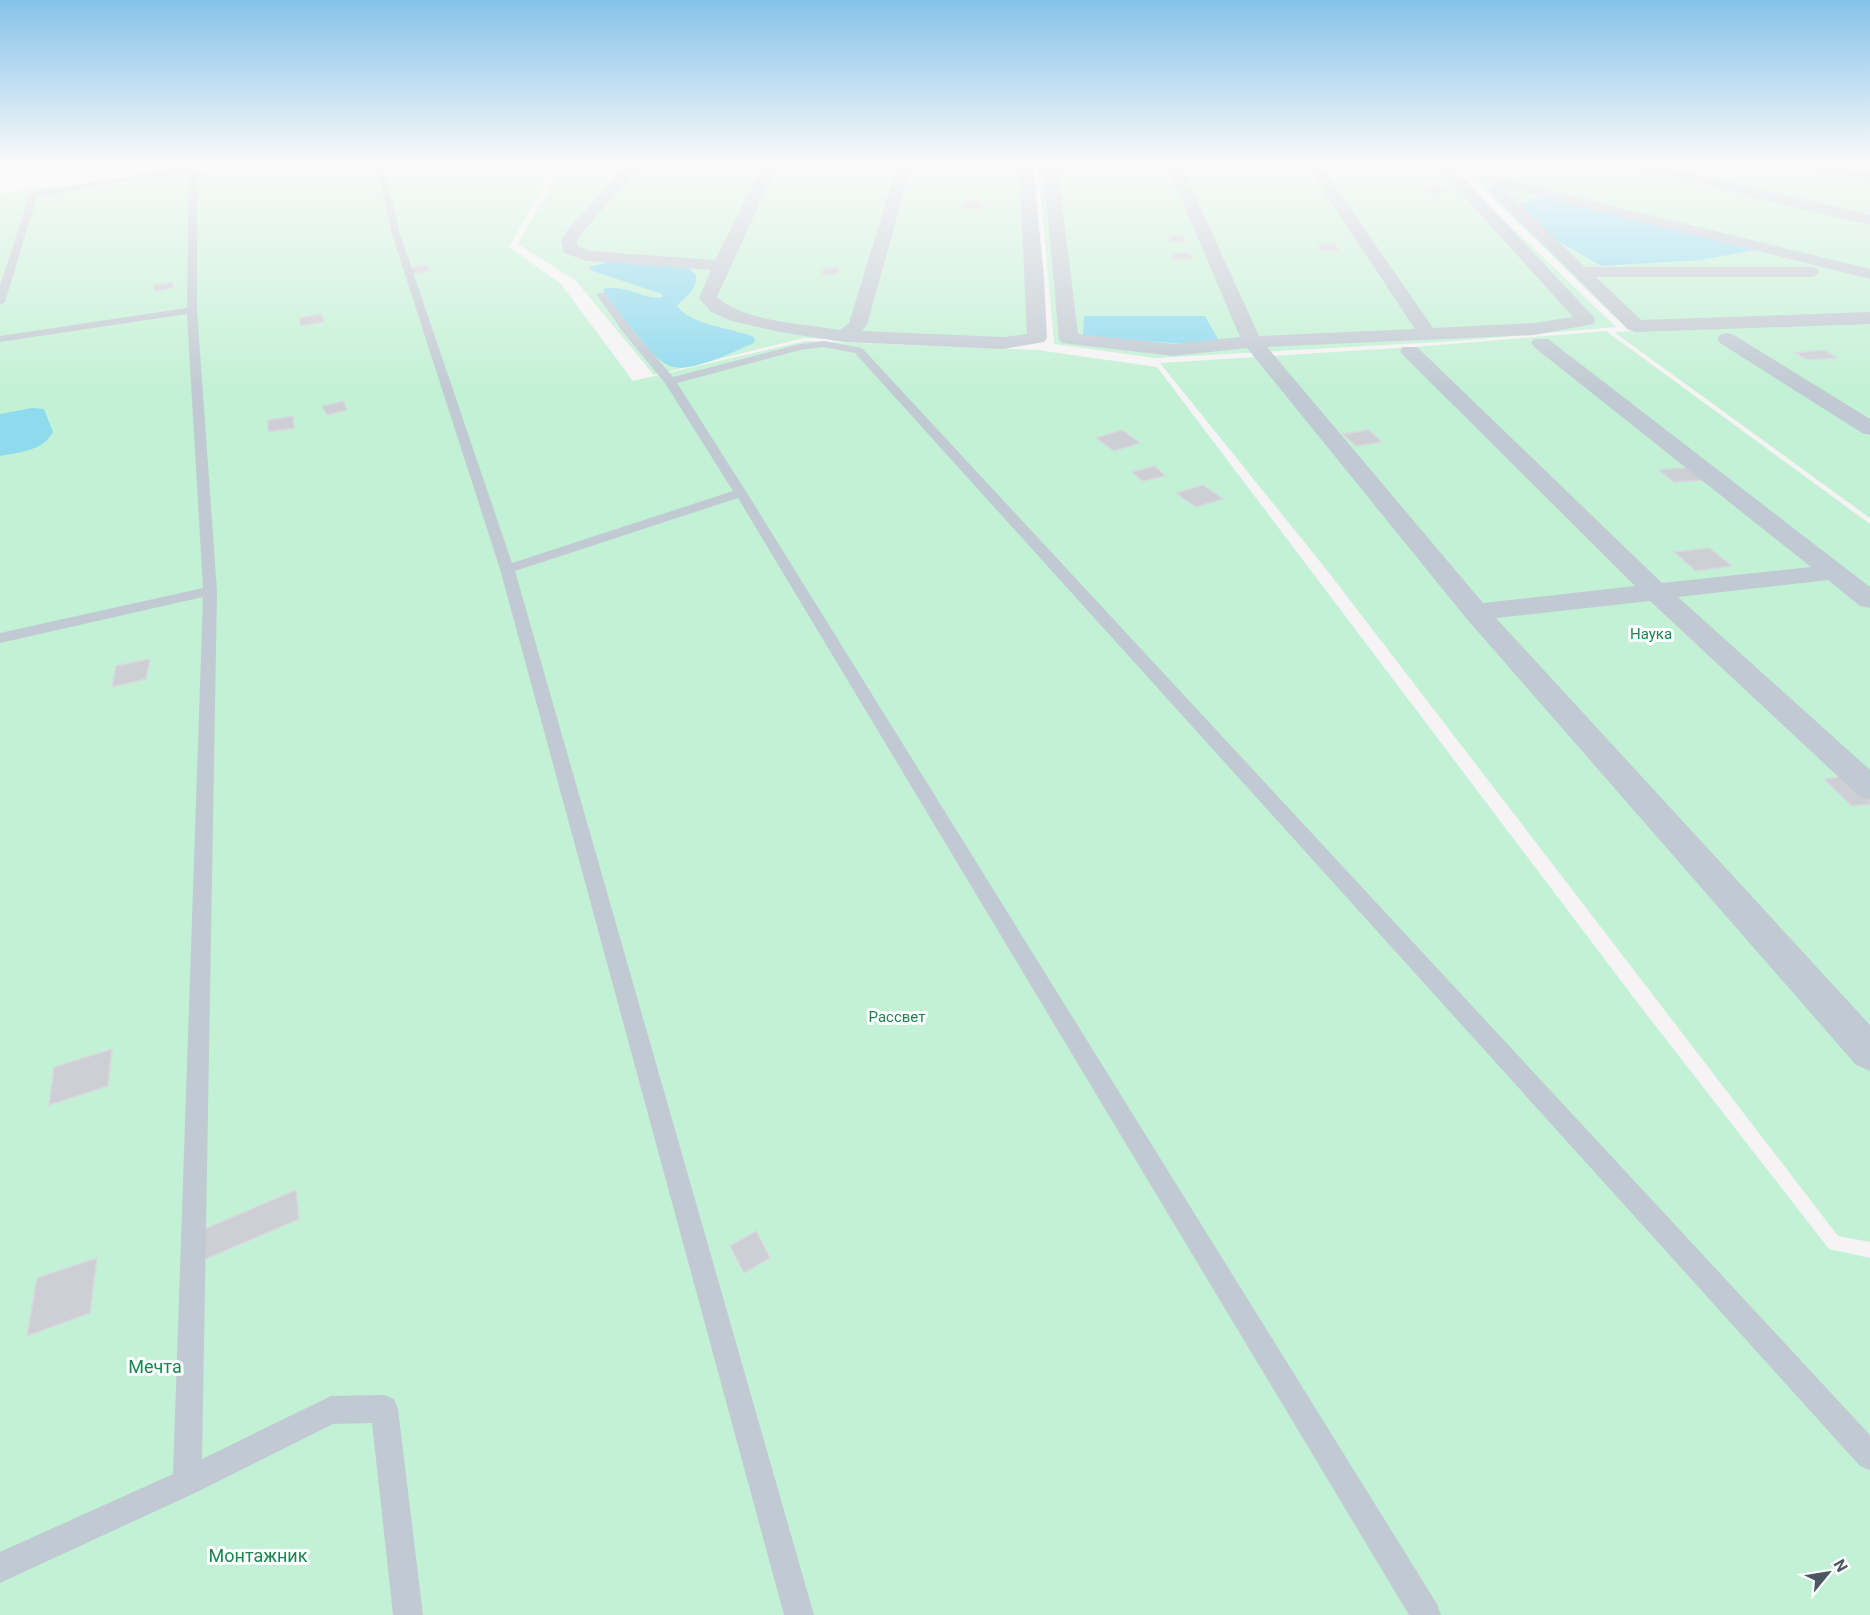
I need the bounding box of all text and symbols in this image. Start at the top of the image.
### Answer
park label: Наука [1630,625,1672,643]
park label: Рассвет [869,1008,925,1026]
park label: Мечта [128,1356,182,1377]
north arrow [1798,1543,1858,1603]
park label: Монтажник [209,1545,308,1566]
text: N [1830,1556,1852,1575]

